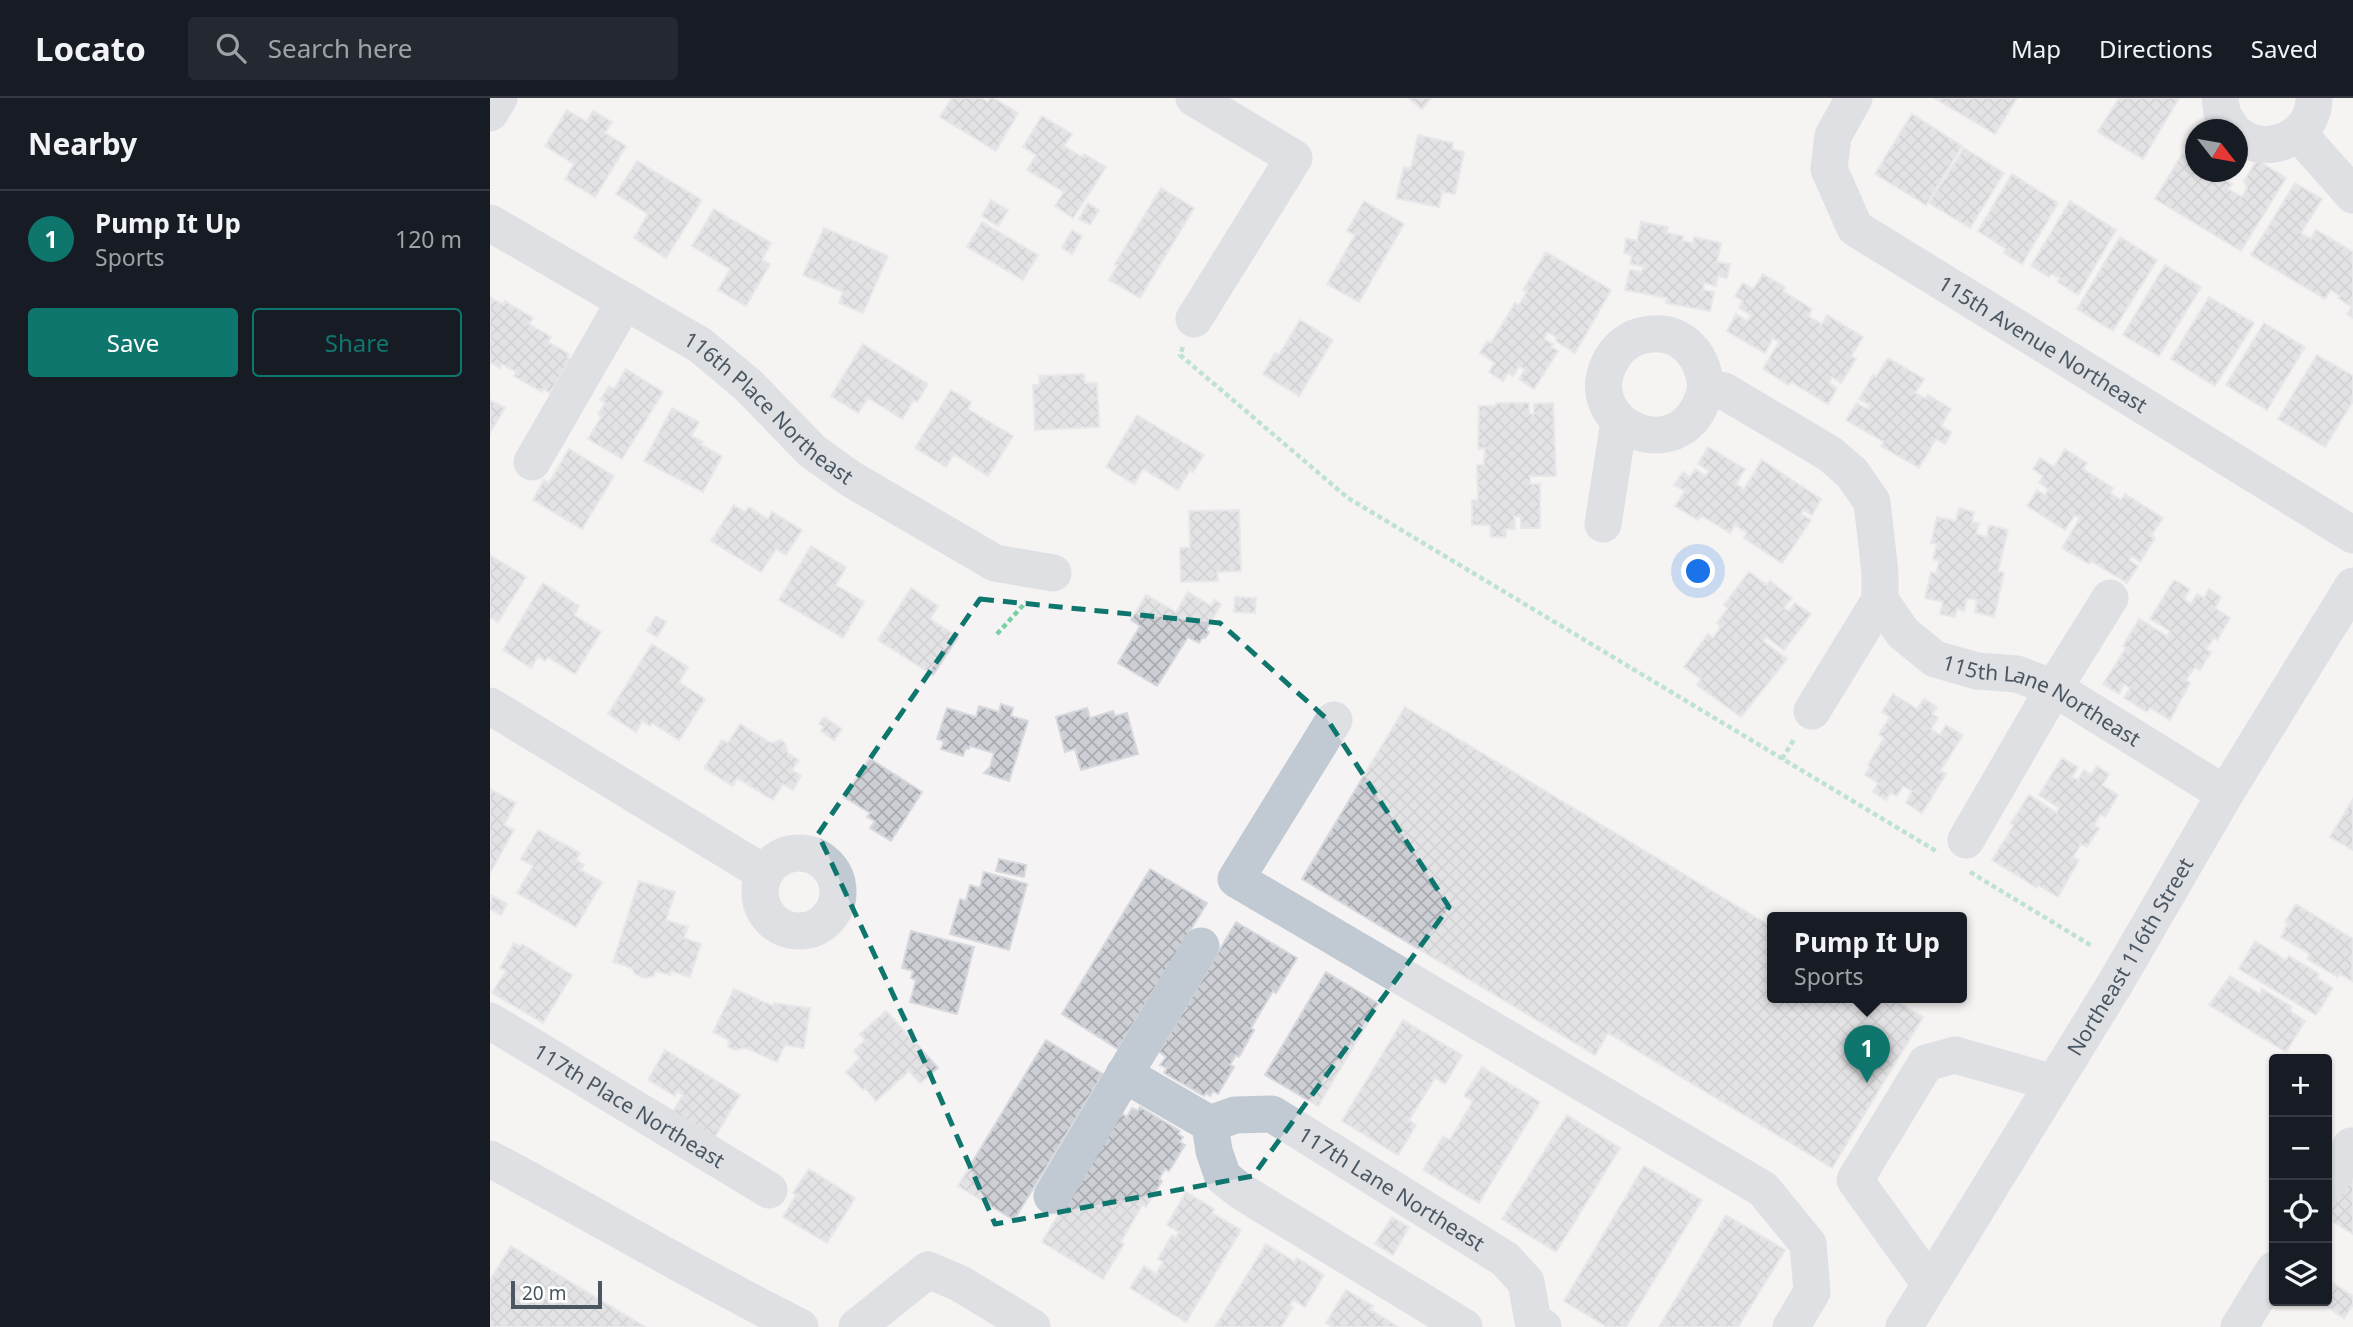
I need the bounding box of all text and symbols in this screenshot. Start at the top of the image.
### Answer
search box [188,17,678,80]
text: Locato [35,26,146,71]
icon: search [212,29,250,67]
text: Search here [268,30,413,66]
text: Map [2011,32,2061,65]
text: Directions [2099,32,2213,65]
text: Saved [2251,32,2318,65]
north arrow [2185,119,2248,182]
text: Nearby [28,123,137,164]
text: Pump It Up [95,205,241,241]
text: 1 [44,223,58,255]
text: 120 m [395,223,462,255]
text: Sports [95,241,165,273]
street label: 115th Avenue Northeast [1933,269,2153,419]
button: Save [28,308,238,377]
button: Share [252,308,462,377]
street label: 116th Place Northeast [679,325,860,491]
your location [1681,554,1715,588]
street label: 115th Lane Northeast [1939,648,2146,753]
street label: Northeast 116th Street [2060,852,2199,1061]
popup [1767,912,1967,1003]
text: Pump It Up [1794,924,1940,960]
text: Sports [1794,960,1864,992]
pin: 1 [1844,1025,1890,1083]
street label: 117th Place Northeast [529,1037,731,1174]
map controls [2269,1054,2332,1306]
button: + [2269,1054,2332,1117]
button: − [2269,1117,2332,1180]
street label: 117th Lane Northeast [1293,1120,1490,1257]
button: locate [2269,1180,2332,1243]
button: layers [2269,1243,2332,1306]
scale bar [511,1278,602,1310]
text: 20 m [522,1280,566,1306]

